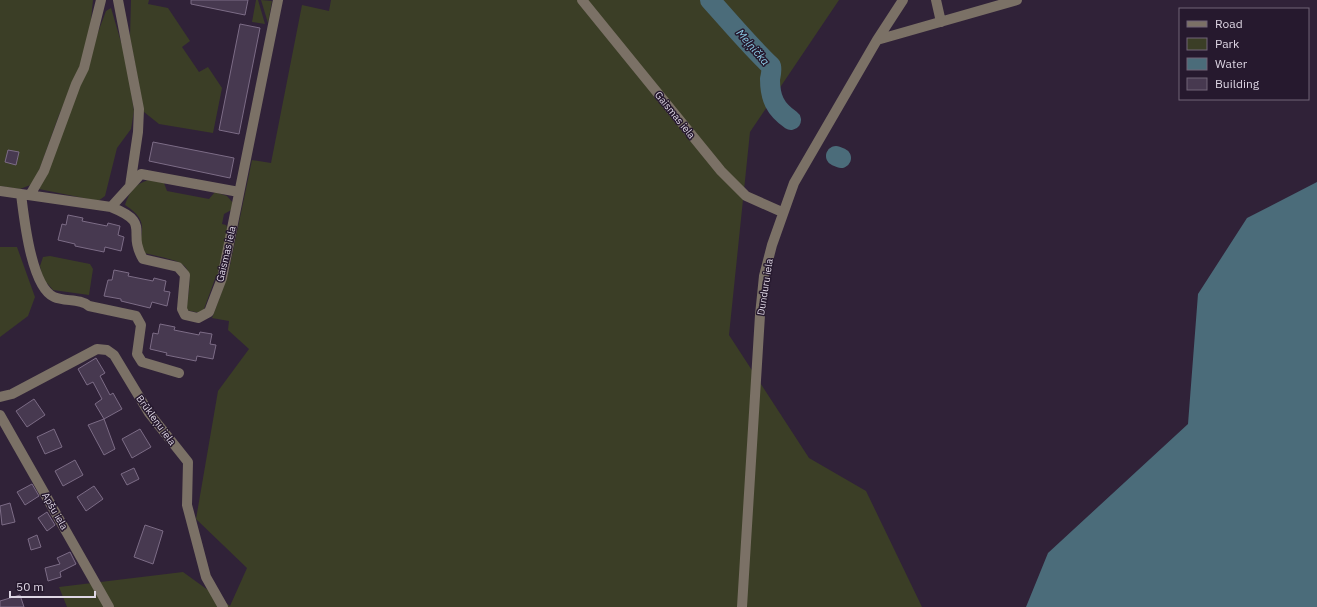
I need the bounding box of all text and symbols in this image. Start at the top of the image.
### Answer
legend [1179,8,1309,100]
text: Road [1215,16,1243,31]
water label: Meļņička [733,26,773,68]
text: Park [1215,36,1240,51]
text: Water [1215,56,1248,71]
text: Building [1215,76,1260,91]
street label: Gaismas iela [652,89,698,142]
street label: Gaismas iela [213,224,239,283]
street label: Dunduru iela [754,257,776,316]
street label: Brūkleņu iela [133,392,179,448]
street label: Apšu iela [39,490,71,533]
scale bar [10,573,95,599]
text: 50 m [16,579,44,594]

